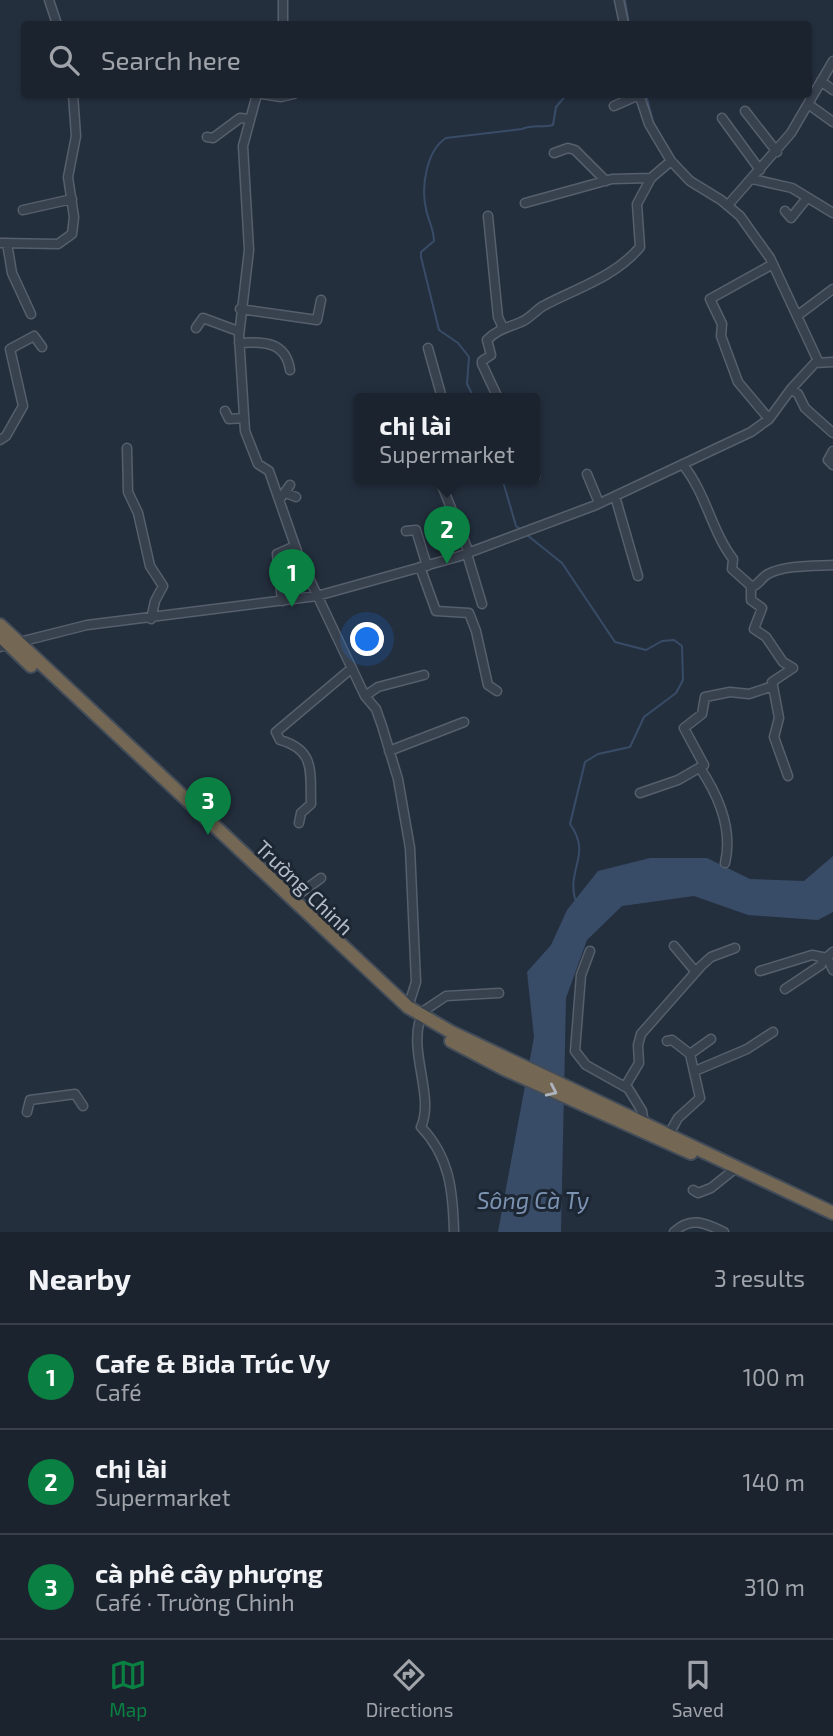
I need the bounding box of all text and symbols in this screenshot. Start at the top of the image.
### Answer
search box [21,21,812,98]
icon: search [45,41,83,79]
text: Search here [101,44,241,75]
popup [354,393,540,484]
text: chị lài [379,409,451,440]
text: Supermarket [379,440,515,468]
pin: 2 [424,506,470,564]
pin: 1 [269,549,315,607]
your location [350,622,384,656]
pin: 3 [185,777,231,835]
street label: Trường Chinh [251,834,359,940]
one-way arrow [545,1083,557,1097]
water label: Sông Cà Ty [477,1186,590,1214]
text: Nearby [28,1260,131,1296]
text: 3 results [714,1264,805,1292]
text: Cafe & Bida Trúc Vy [95,1347,330,1378]
text: 1 [46,1363,56,1391]
text: 100 m [743,1363,805,1391]
text: Café [95,1378,142,1406]
text: chị lài [95,1452,167,1483]
text: 2 [44,1468,58,1496]
text: 140 m [743,1468,805,1496]
text: Supermarket [95,1483,230,1511]
text: cà phê cây phượng [95,1557,323,1588]
text: 3 [44,1573,58,1601]
text: 310 m [744,1573,805,1601]
text: Café · Trường Chinh [95,1588,295,1616]
tab: Map [109,1656,147,1721]
tab: Directions [366,1656,453,1721]
tab: Saved [672,1656,724,1721]

